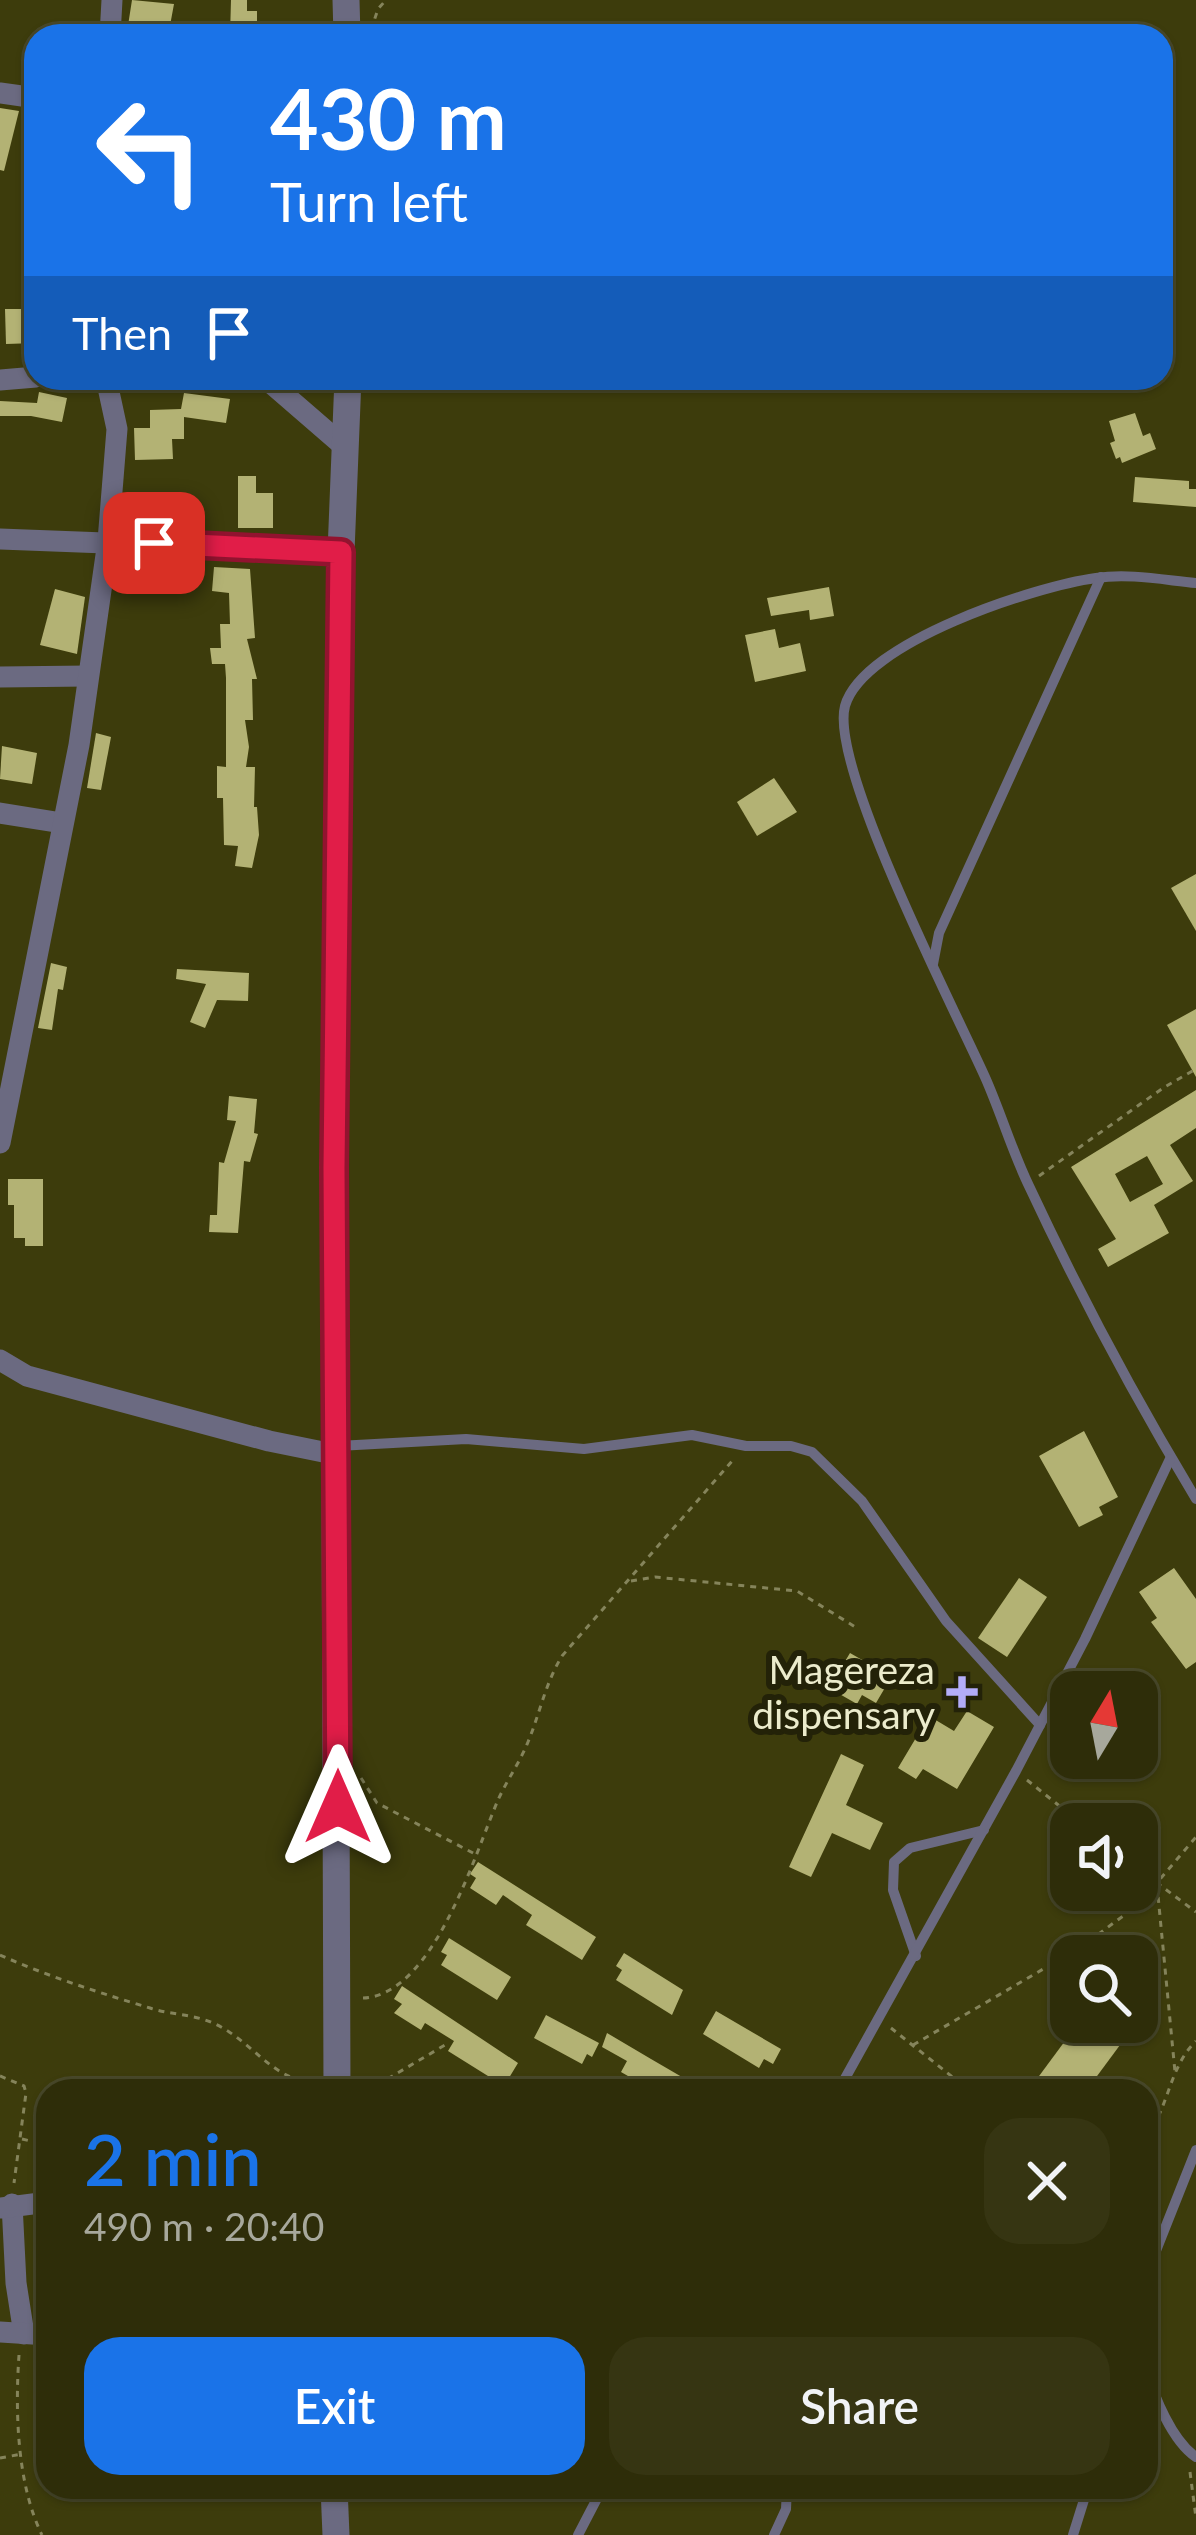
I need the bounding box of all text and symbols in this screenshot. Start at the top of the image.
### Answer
text: 430 m [270,67,507,168]
icon: left [72,72,228,228]
text: Turn left [270,169,468,234]
icon: arrive [196,300,262,366]
text: Then [72,306,172,360]
pin [103,492,205,594]
icon: arrive [121,510,187,576]
place label: Magereza dispensary [752,1646,935,1737]
north arrow [1050,1671,1158,1779]
map controls [1050,1671,1158,2043]
marker: Magereza dispensary [946,1676,978,1708]
position arrow [275,1744,401,1870]
button: sound [1050,1803,1158,1911]
button: search [1050,1935,1158,2043]
text: 2 min [84,2115,262,2201]
button: close [984,2118,1110,2244]
text: 490 m · 20:40 [84,2203,324,2249]
button: Exit [84,2337,585,2475]
button: Share [609,2337,1110,2475]

